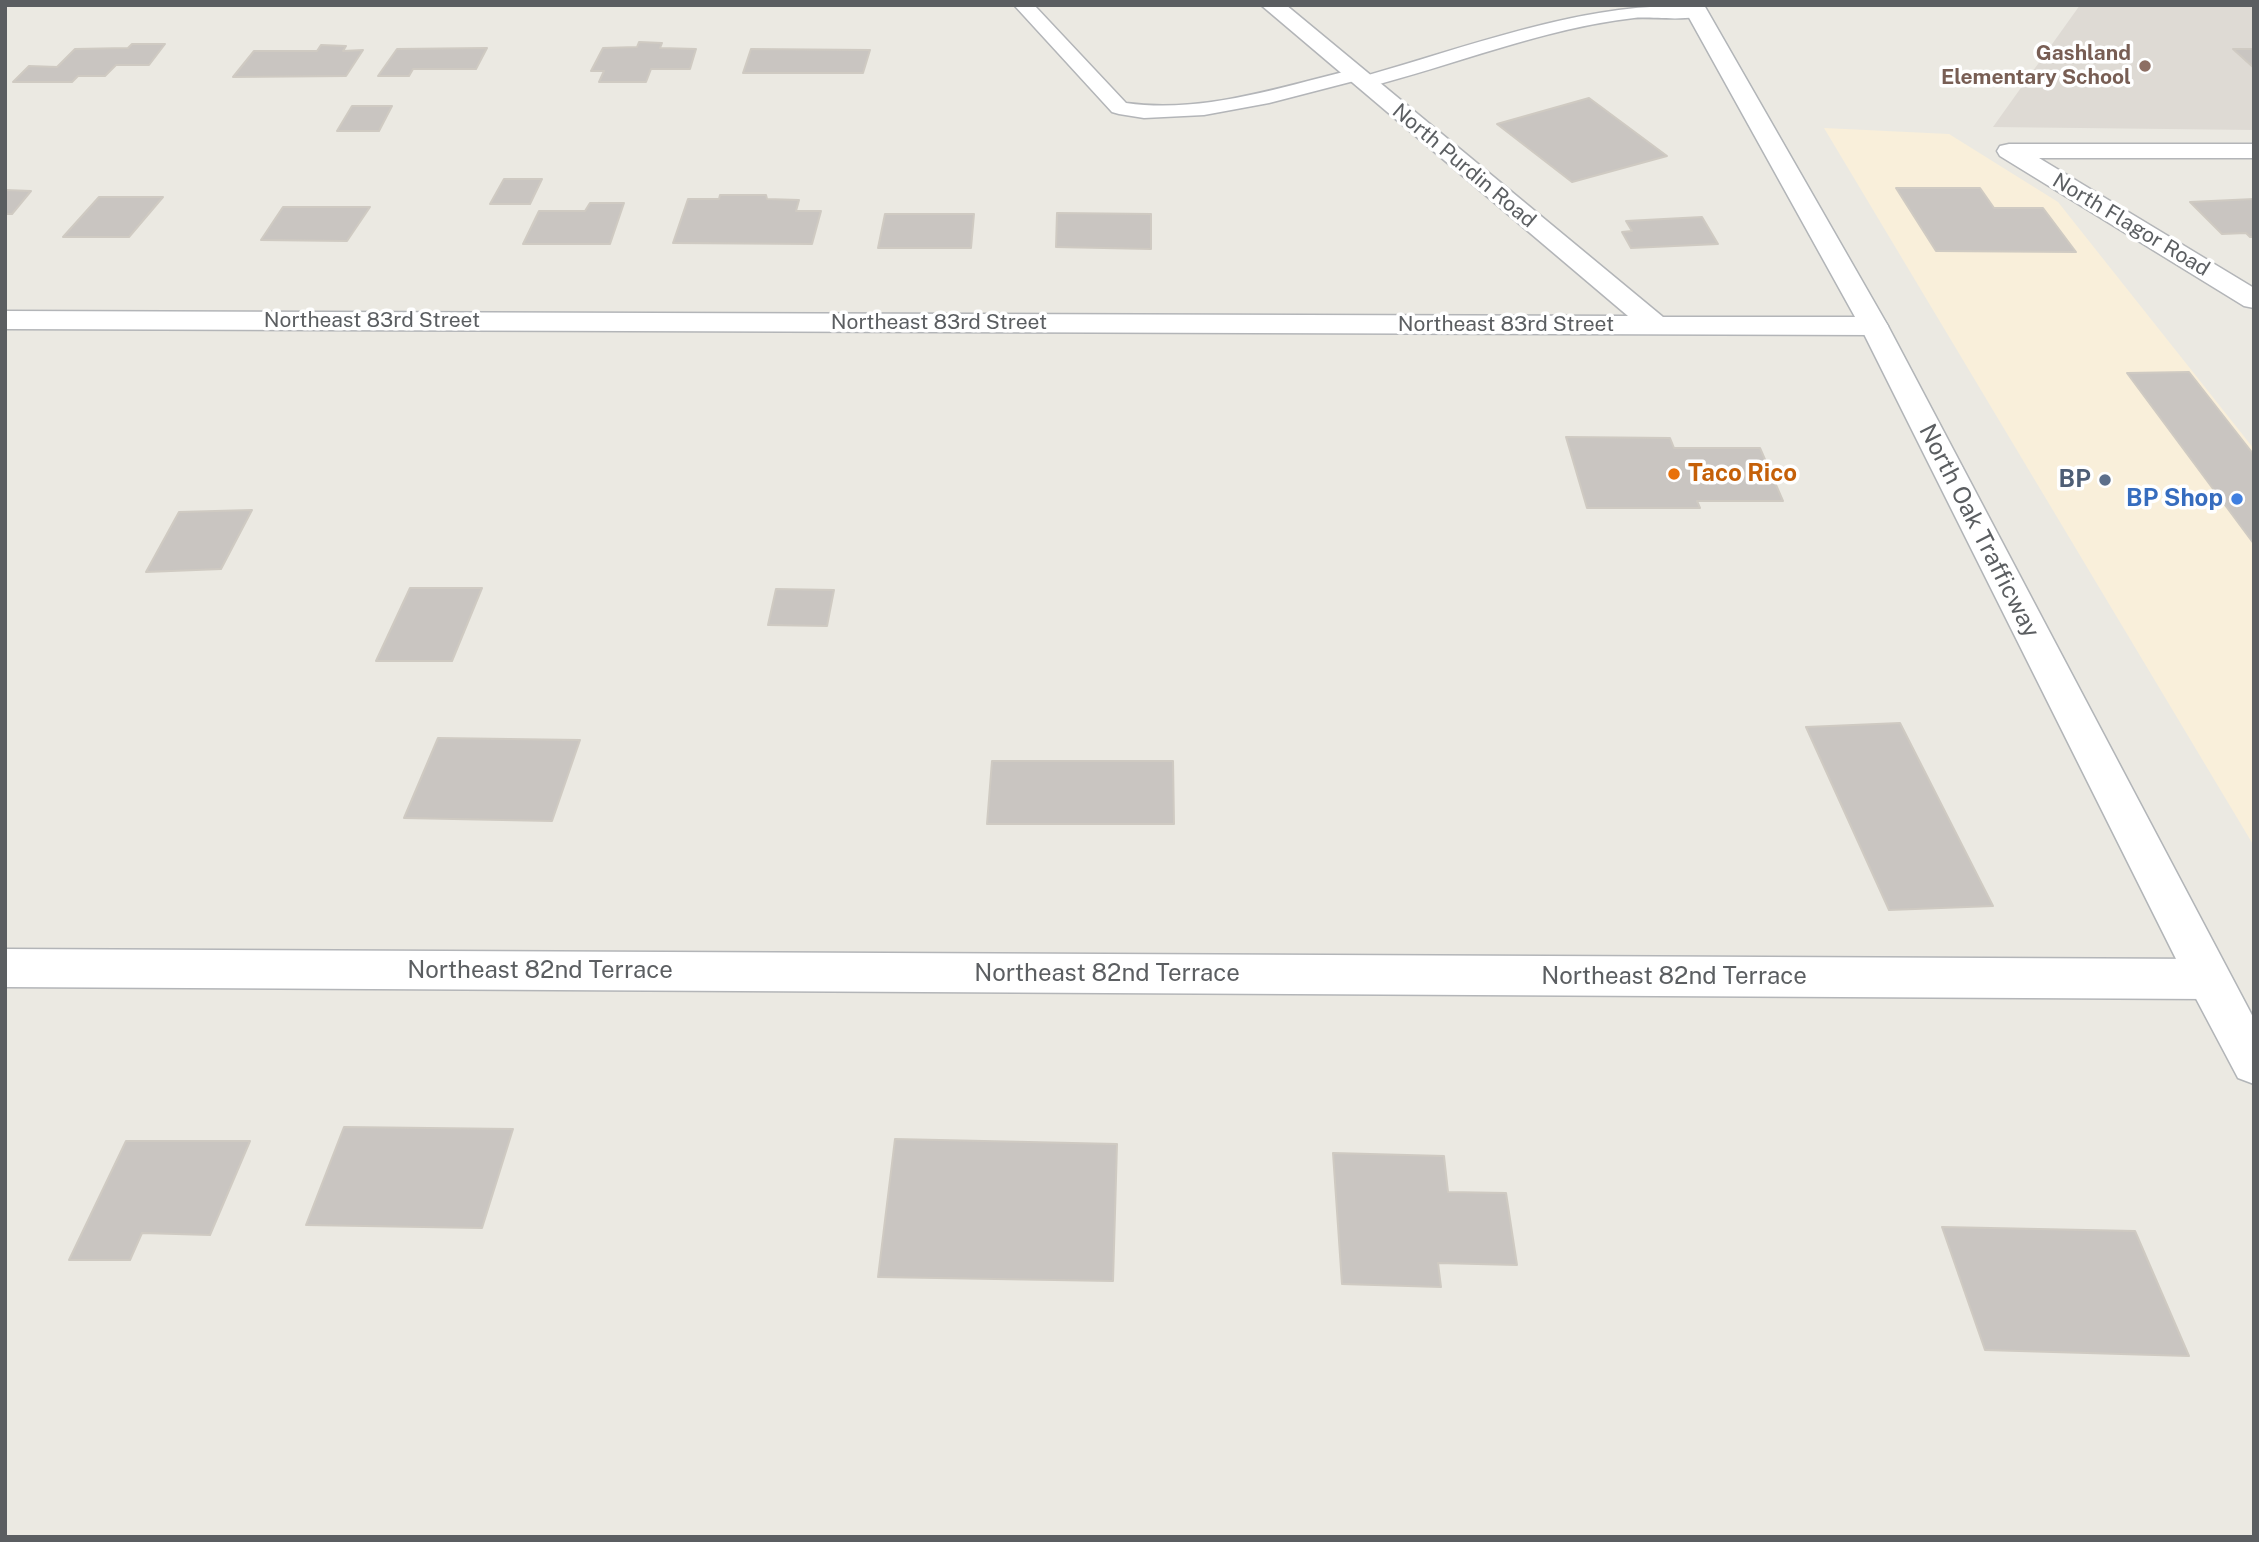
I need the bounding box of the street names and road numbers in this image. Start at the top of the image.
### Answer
street label: North Purdin Road [1387,99,1541,233]
street label: North Flagor Road [2048,168,2214,282]
street label: Northeast 83rd Street [264,308,480,334]
street label: Northeast 83rd Street [831,310,1047,336]
street label: Northeast 83rd Street [1398,312,1614,338]
street label: North Oak Trafficway [1913,419,2045,643]
street label: Northeast 82nd Terrace [407,957,673,985]
street label: Northeast 82nd Terrace [974,960,1240,988]
street label: Northeast 82nd Terrace [1541,963,1807,991]

